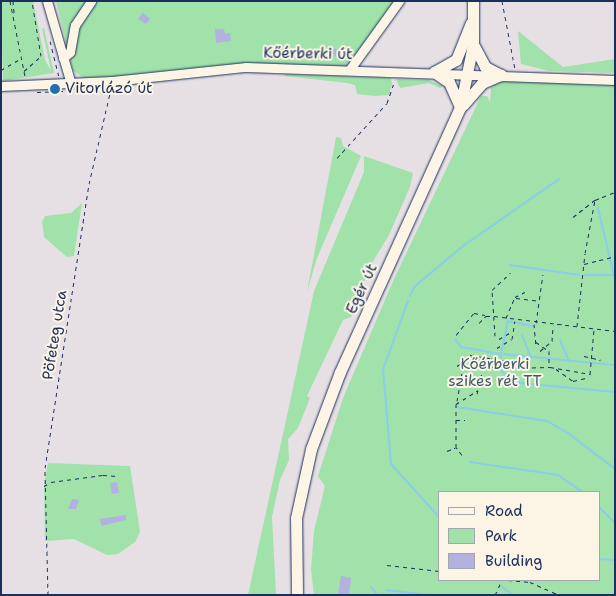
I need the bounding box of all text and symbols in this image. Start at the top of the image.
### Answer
street label: Kőérberki út [263,44,353,64]
place label: Vitorlázó út [65,80,153,98]
marker: Vitorlázó út [49,83,61,95]
street label: Egér út [343,261,381,317]
street label: Pöfeteg utca [39,289,71,381]
park label: Kőérberki szikes rét TT [448,355,542,390]
legend [438,491,601,581]
text: Road [485,501,523,521]
text: Park [485,526,517,546]
text: Building [485,551,542,571]

